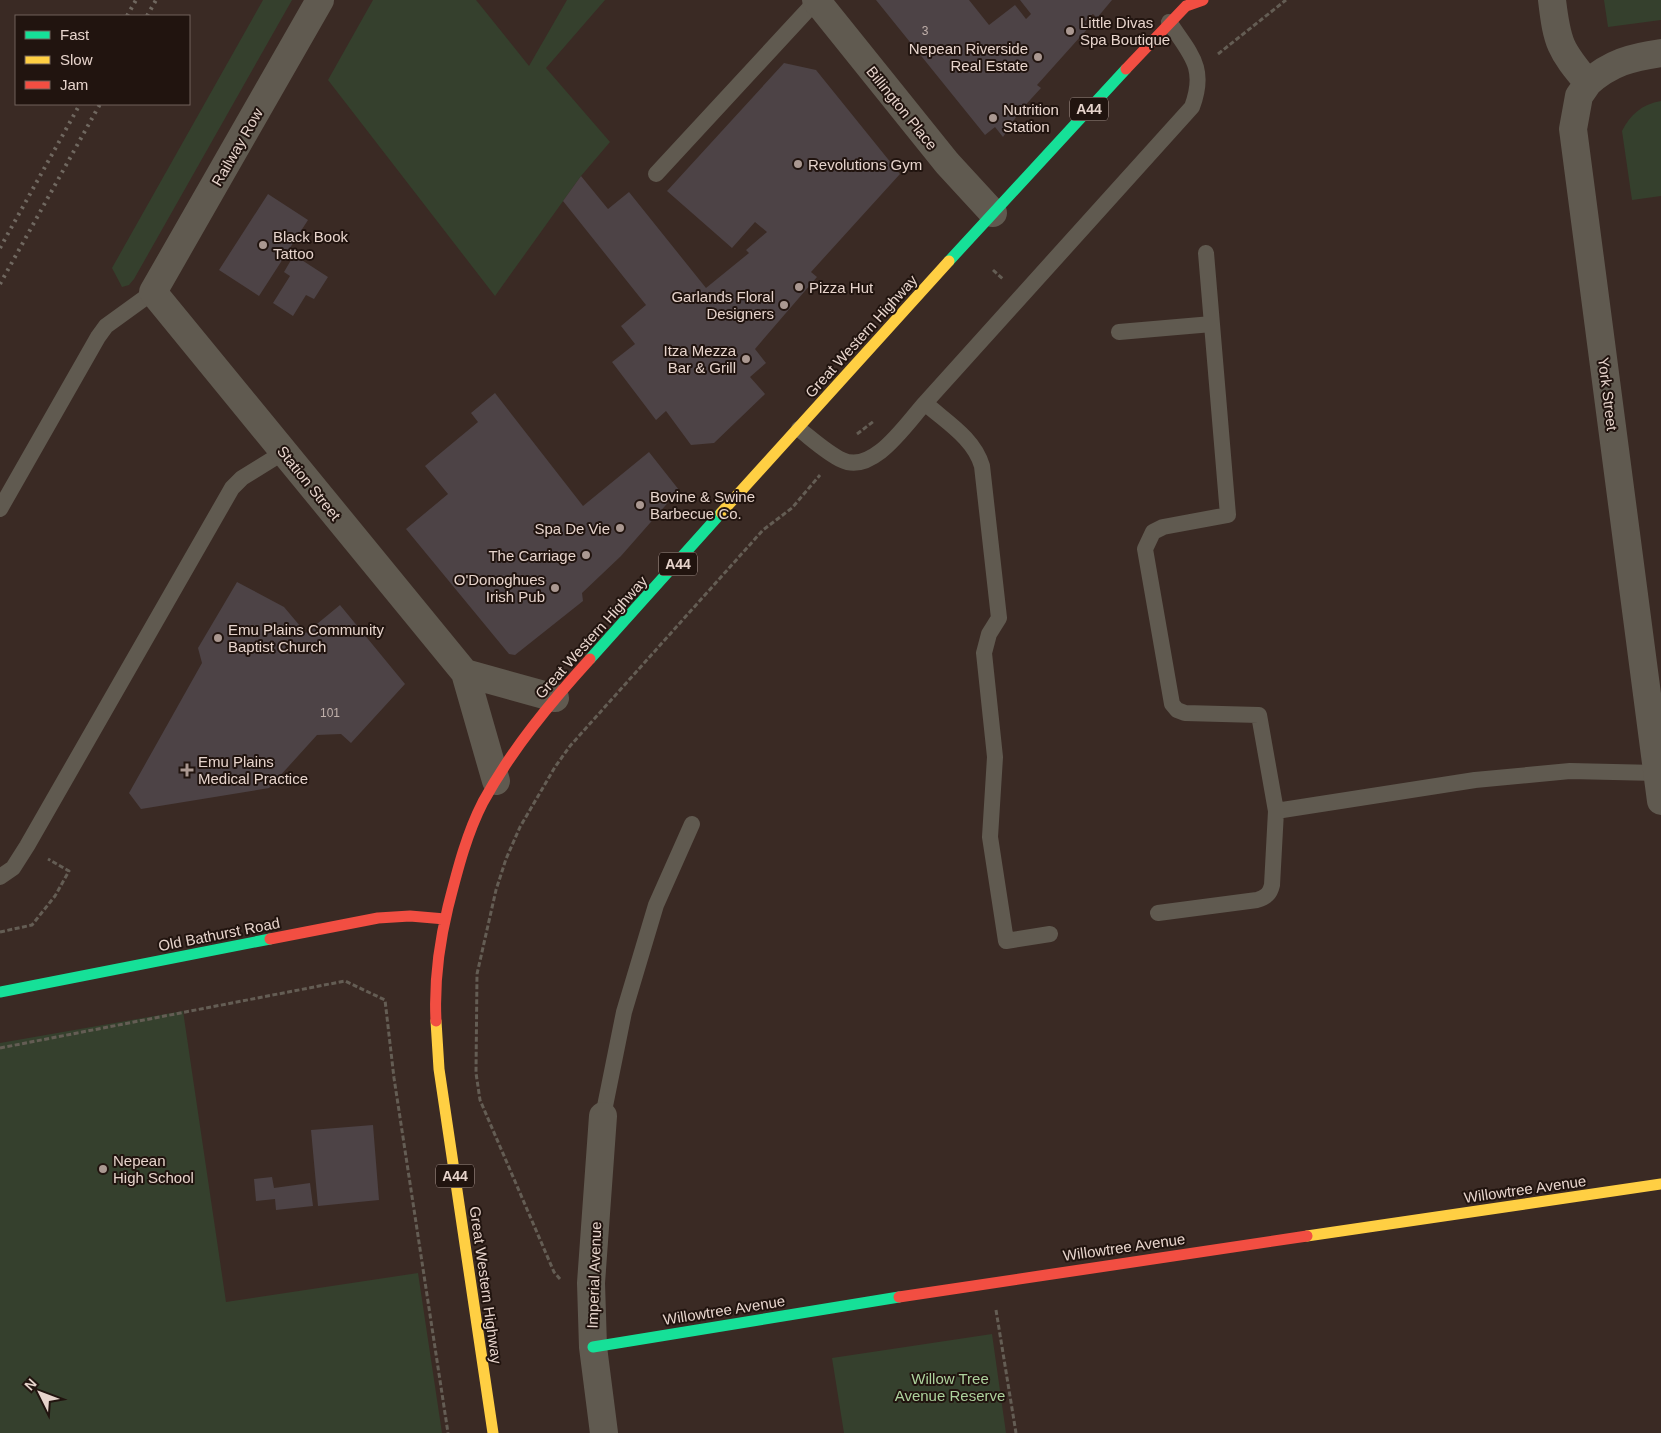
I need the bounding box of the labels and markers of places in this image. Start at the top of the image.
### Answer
place label: Little Divas Spa Boutique [1080,14,1170,48]
marker: Little Divas Spa Boutique [1064,25,1076,37]
place label: Nepean Riverside Real Estate [909,40,1028,74]
marker: Nepean Riverside Real Estate [1032,51,1044,63]
place label: Nutrition Station [1003,101,1059,135]
marker: Nutrition Station [987,112,999,124]
place label: Revolutions Gym [808,156,922,173]
marker: Revolutions Gym [792,158,804,170]
place label: Black Book Tattoo [273,228,349,262]
marker: Black Book Tattoo [257,239,269,251]
place label: Pizza Hut [809,279,874,296]
marker: Pizza Hut [793,281,805,293]
place label: Garlands Floral Designers [671,288,774,322]
marker: Garlands Floral Designers [778,299,790,311]
place label: Itza Mezza Bar & Grill [663,342,737,376]
marker: Itza Mezza Bar & Grill [740,353,752,365]
place label: Bovine & Swine Barbecue Co. [650,488,755,522]
marker: Bovine & Swine Barbecue Co. [634,499,646,511]
place label: Spa De Vie [534,520,610,537]
marker: Spa De Vie [614,522,626,534]
place label: The Carriage [488,547,576,564]
marker: The Carriage [580,549,592,561]
place label: O'Donoghues Irish Pub [454,571,545,605]
marker: O'Donoghues Irish Pub [549,582,561,594]
place label: Emu Plains Community Baptist Church [228,621,384,655]
marker: Emu Plains Community Baptist Church [212,632,224,644]
place label: Emu Plains Medical Practice [198,753,308,787]
marker: Emu Plains Medical Practice [180,763,194,777]
place label: Nepean High School [113,1152,194,1186]
marker: Nepean High School [97,1163,109,1175]

